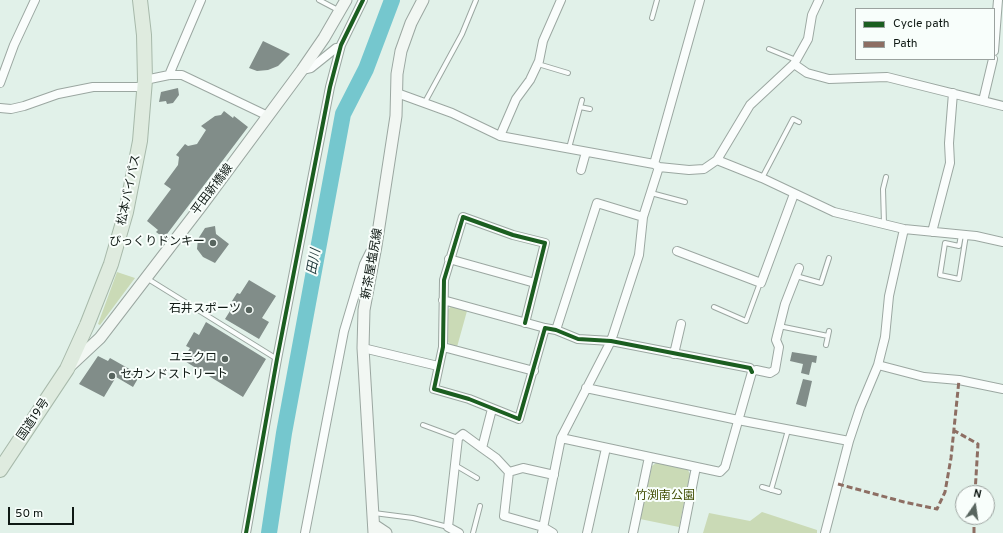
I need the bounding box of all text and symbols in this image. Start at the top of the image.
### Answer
legend [855,8,995,60]
text: Cycle path [893,16,950,32]
text: Path [893,36,918,52]
street label: 松本バイパス [115,153,145,227]
street label: 平田新橋線 [189,162,237,218]
street label: 新茶屋塩尻線 [360,227,386,301]
place label: びっくりドンキー [109,236,205,250]
marker: びっくりドンキー [208,238,218,248]
water label: 田川 [305,248,325,276]
place label: 石井スポーツ [169,303,241,317]
marker: 石井スポーツ [244,305,254,315]
place label: ユニクロ [169,352,217,366]
marker: ユニクロ [220,354,230,364]
place label: セカンドストリート [120,369,228,383]
marker: セカンドストリート [107,371,117,381]
street label: 国道19号 [15,396,53,444]
north arrow [955,485,995,525]
text: N [972,487,983,502]
park label: 竹渕南公園 [635,490,695,504]
scale bar [10,499,76,525]
text: 50 m [15,506,43,522]

